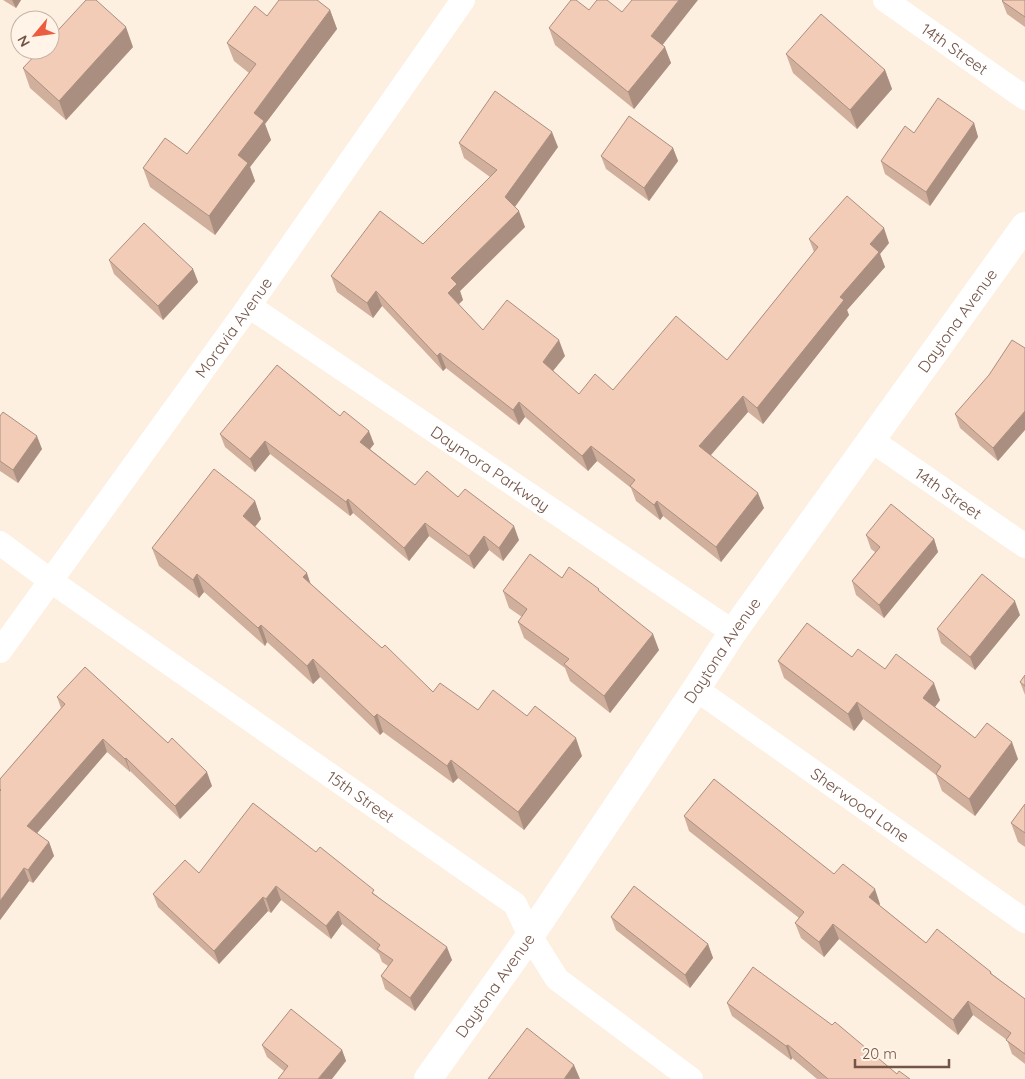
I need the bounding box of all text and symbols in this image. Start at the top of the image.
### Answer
north arrow [10,10,60,60]
street label: 14th Street [917,19,992,79]
text: N [13,32,34,50]
street label: Daytona Avenue [913,264,1001,376]
street label: Moravia Avenue [191,273,276,382]
street label: Daymora Parkway [427,421,554,516]
street label: 14th Street [911,463,986,523]
street label: Daytona Avenue [679,593,765,707]
street label: Sherwood Lane [807,763,913,846]
street label: 15th Street [323,766,398,827]
street label: Daytona Avenue [451,929,539,1041]
scale bar [855,1036,949,1068]
text: 20 m [862,1044,897,1063]

